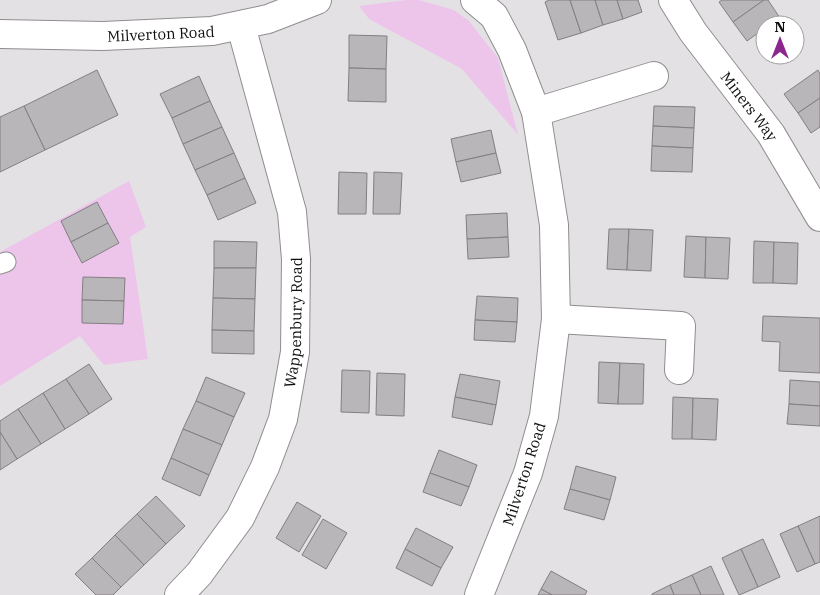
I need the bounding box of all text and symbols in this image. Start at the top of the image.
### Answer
north arrow [755,15,805,65]
text: N [774,18,786,36]
street label: Milverton Road [107,21,215,45]
street label: Miners Way [717,67,782,144]
street label: Wappenbury Road [279,257,306,389]
street label: Milverton Road [498,420,550,528]

